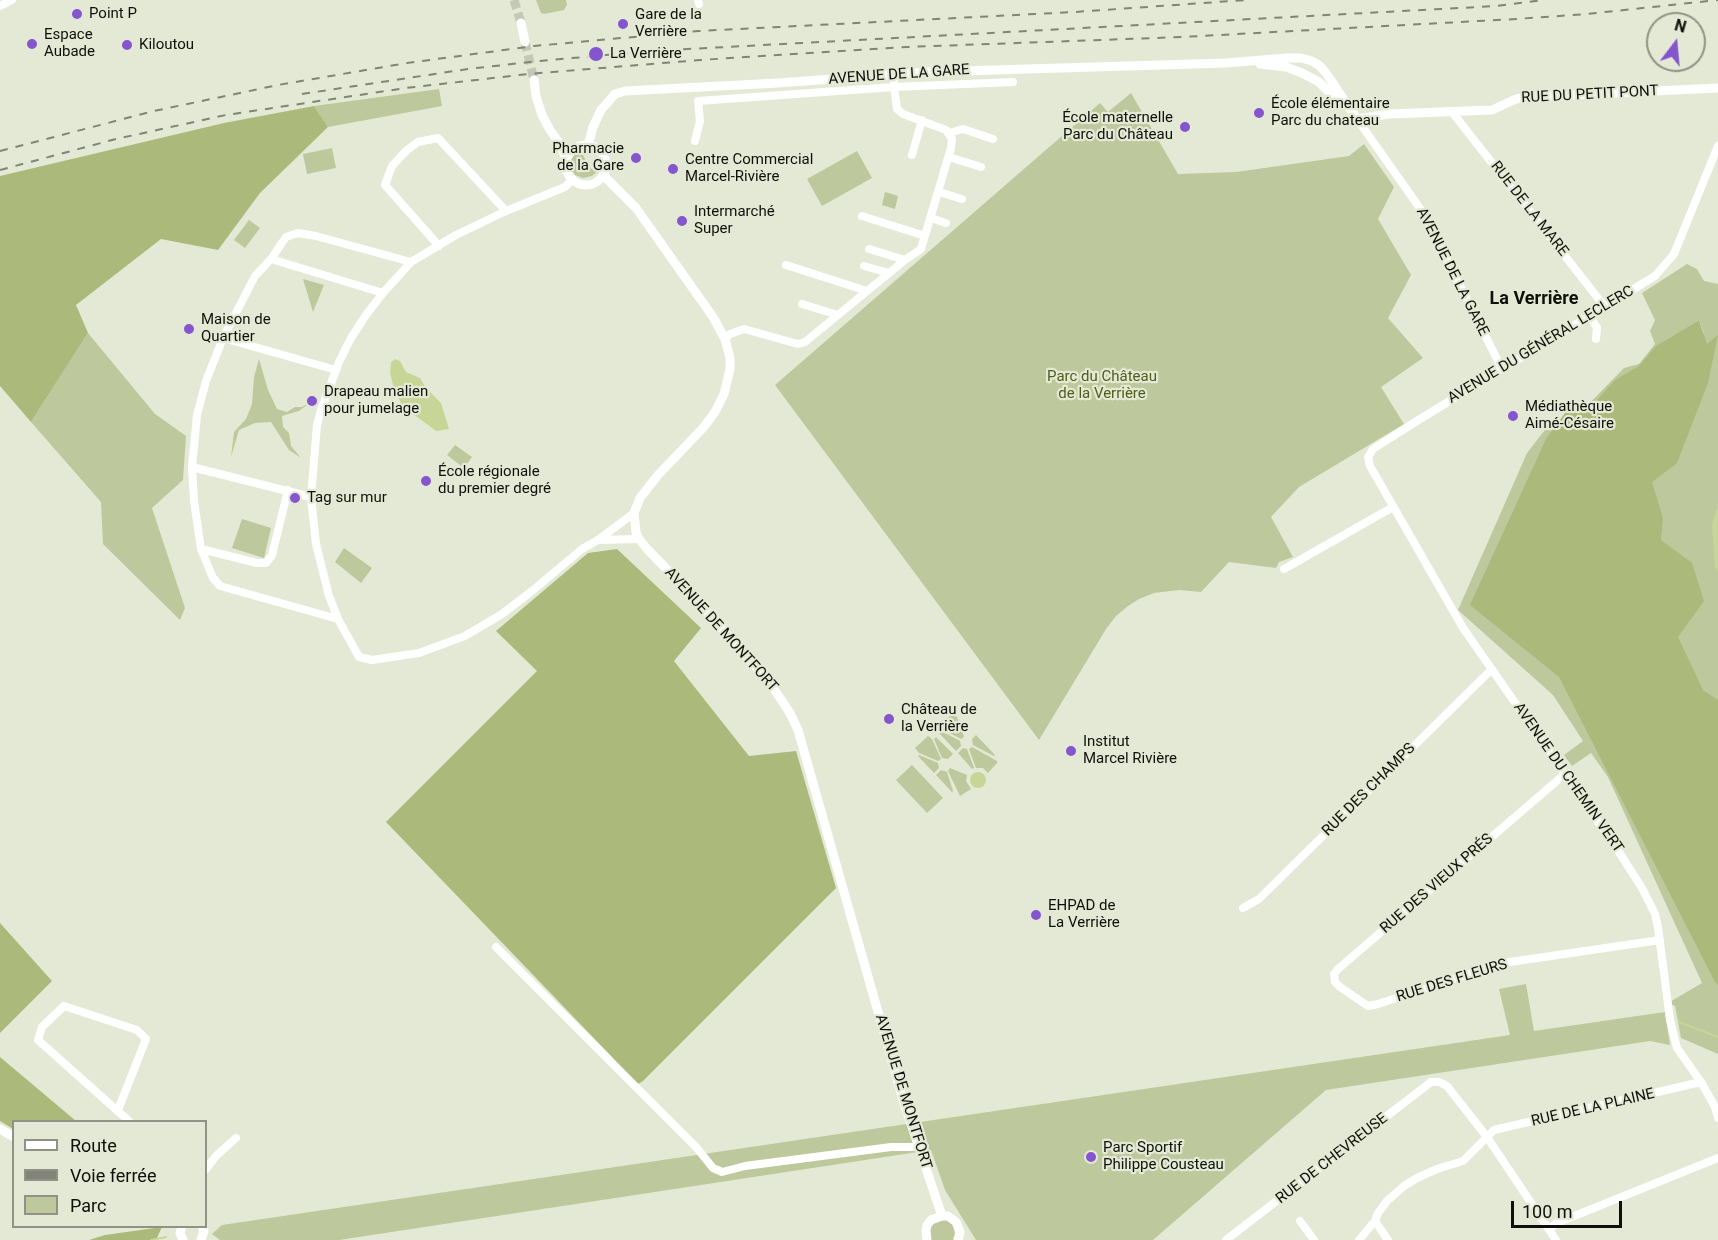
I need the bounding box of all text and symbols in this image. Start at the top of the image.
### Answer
place label: Point P [89,5,137,23]
place label: Gare de la Verrière [635,6,702,41]
marker: Point P [70,7,84,21]
north arrow [1646,12,1706,72]
text: N [1672,15,1689,37]
marker: Gare de la Verrière [616,17,630,31]
place label: Espace Aubade [44,26,95,61]
place label: Kiloutou [139,36,194,54]
marker: Espace Aubade [25,37,39,51]
marker: Kiloutou [120,38,134,52]
marker: La Verrière [587,45,605,63]
place label: La Verrière [610,45,682,63]
street label: AVENUE DE LA GARE [828,61,970,89]
street label: RUE DU PETIT PONT [1521,82,1659,108]
place label: École élémentaire Parc du chateau [1271,95,1390,130]
marker: École élémentaire Parc du chateau [1252,106,1266,120]
place label: École maternelle Parc du Château [1062,109,1173,144]
marker: École maternelle Parc du Château [1178,120,1192,134]
place label: Pharmacie de la Gare [552,140,624,175]
marker: Pharmacie de la Gare [629,151,643,165]
place label: Centre Commercial Marcel-Rivière [685,151,813,186]
street label: RUE DE LA MARE [1486,158,1572,260]
marker: Centre Commercial Marcel-Rivière [666,162,680,176]
place label: Intermarché Super [694,203,775,238]
street label: AVENUE DE LA GARE [1412,205,1492,339]
marker: Intermarché Super [675,214,689,228]
street label: AVENUE DU GÉNÉRAL LECLERC [1445,282,1637,408]
district label: La Verrière [1490,288,1578,310]
place label: Maison de Quartier [201,311,271,346]
marker: Maison de Quartier [182,322,196,336]
park label: Parc du Château de la Verrière [1047,368,1157,403]
place label: Drapeau malien pour jumelage [324,383,428,418]
marker: Drapeau malien pour jumelage [305,394,319,408]
place label: Médiathèque Aimé-Césaire [1525,398,1614,433]
marker: Médiathèque Aimé-Césaire [1506,409,1520,423]
place label: École régionale du premier degré [438,463,551,498]
marker: École régionale du premier degré [419,474,433,488]
place label: Tag sur mur [307,489,387,507]
marker: Tag sur mur [288,491,302,505]
street label: AVENUE DE MONTFORT [660,564,782,696]
street label: AVENUE DU CHEMIN VERT [1509,699,1627,857]
place label: Château de la Verrière [901,701,977,736]
marker: Château de la Verrière [882,712,896,726]
place label: Institut Marcel Rivière [1083,733,1177,768]
street label: RUE DES CHAMPS [1319,740,1419,840]
marker: Institut Marcel Rivière [1064,744,1078,758]
street label: RUE DES VIEUX PRÉS [1377,830,1497,938]
place label: EHPAD de La Verrière [1048,897,1120,932]
marker: EHPAD de La Verrière [1029,908,1043,922]
street label: RUE DES FLEURS [1394,956,1510,1006]
street label: AVENUE DE MONTFORT [871,1012,935,1172]
street label: RUE DE LA PLAINE [1530,1085,1656,1131]
street label: RUE DE CHEVREUSE [1273,1110,1391,1208]
legend [12,1120,207,1228]
text: Route [70,1135,117,1156]
place label: Parc Sportif Philippe Cousteau [1103,1139,1224,1174]
marker: Parc Sportif Philippe Cousteau [1084,1150,1098,1164]
text: Voie ferrée [70,1165,156,1186]
scale bar [1514,1189,1625,1227]
text: Parc [70,1195,106,1216]
text: 100 m [1522,1201,1573,1222]

